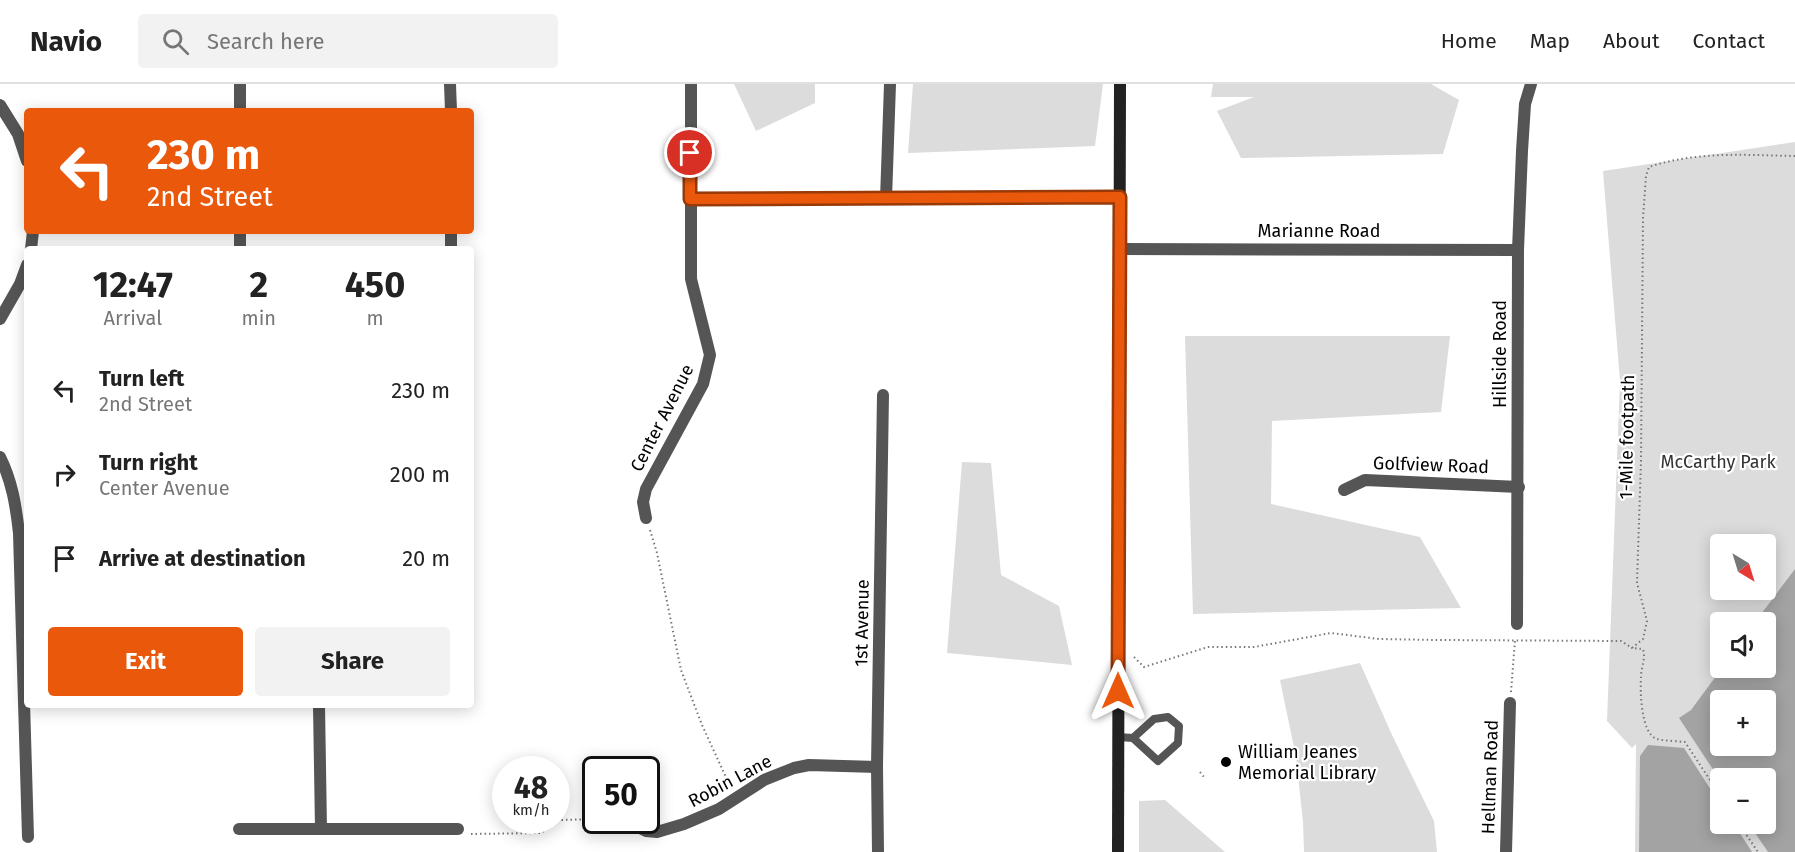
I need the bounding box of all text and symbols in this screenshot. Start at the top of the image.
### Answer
search box [138,14,558,68]
text: Navio [30,25,102,58]
icon: search [159,25,192,58]
text: Search here [207,28,325,55]
text: Home [1441,28,1497,54]
text: Map [1530,28,1570,54]
text: About [1603,28,1660,54]
text: Contact [1693,28,1765,54]
pin [664,127,715,178]
text: 230 m [147,130,260,180]
icon: left [48,132,126,210]
icon: arrive [673,136,706,169]
text: 2nd Street [147,181,273,213]
street label: Marianne Road [1258,220,1380,242]
text: 12:47 [93,263,173,307]
text: 2 [250,263,268,307]
text: 450 [345,263,405,307]
street label: Hillside Road [1489,300,1511,408]
text: Arrival [103,306,162,330]
text: min [242,306,276,330]
text: m [366,306,384,330]
street label: Center Avenue [626,361,698,475]
text: Turn left [99,365,184,392]
icon: left [48,374,81,407]
street label: 1-Mile footpath [1615,375,1639,499]
text: 230 m [391,377,450,404]
text: 2nd Street [99,392,192,416]
text: Turn right [99,449,198,476]
park label: McCarthy Park [1660,451,1776,473]
street label: Golfview Road [1373,452,1489,478]
icon: right [48,458,81,491]
text: 200 m [390,461,450,488]
text: Center Avenue [99,476,230,500]
north arrow [1710,534,1776,600]
map controls [1710,534,1776,834]
icon: arrive [48,542,81,575]
text: Arrive at destination [99,545,306,572]
text: 20 m [402,545,450,572]
street label: 1st Avenue [850,579,874,667]
button: sound [1710,612,1776,678]
button: Exit [48,627,243,696]
button: Share [255,627,450,696]
position arrow [1086,659,1150,723]
button: + [1710,690,1776,756]
street label: Hellman Road [1477,719,1503,835]
place label: William Jeanes Memorial Library [1238,741,1376,784]
street label: Robin Lane [685,750,775,812]
marker: William Jeanes Memorial Library [1219,755,1233,769]
speed limit sign: 50 [582,756,660,834]
button: − [1710,768,1776,834]
text: 48 [514,770,548,806]
text: km/h [512,801,550,819]

